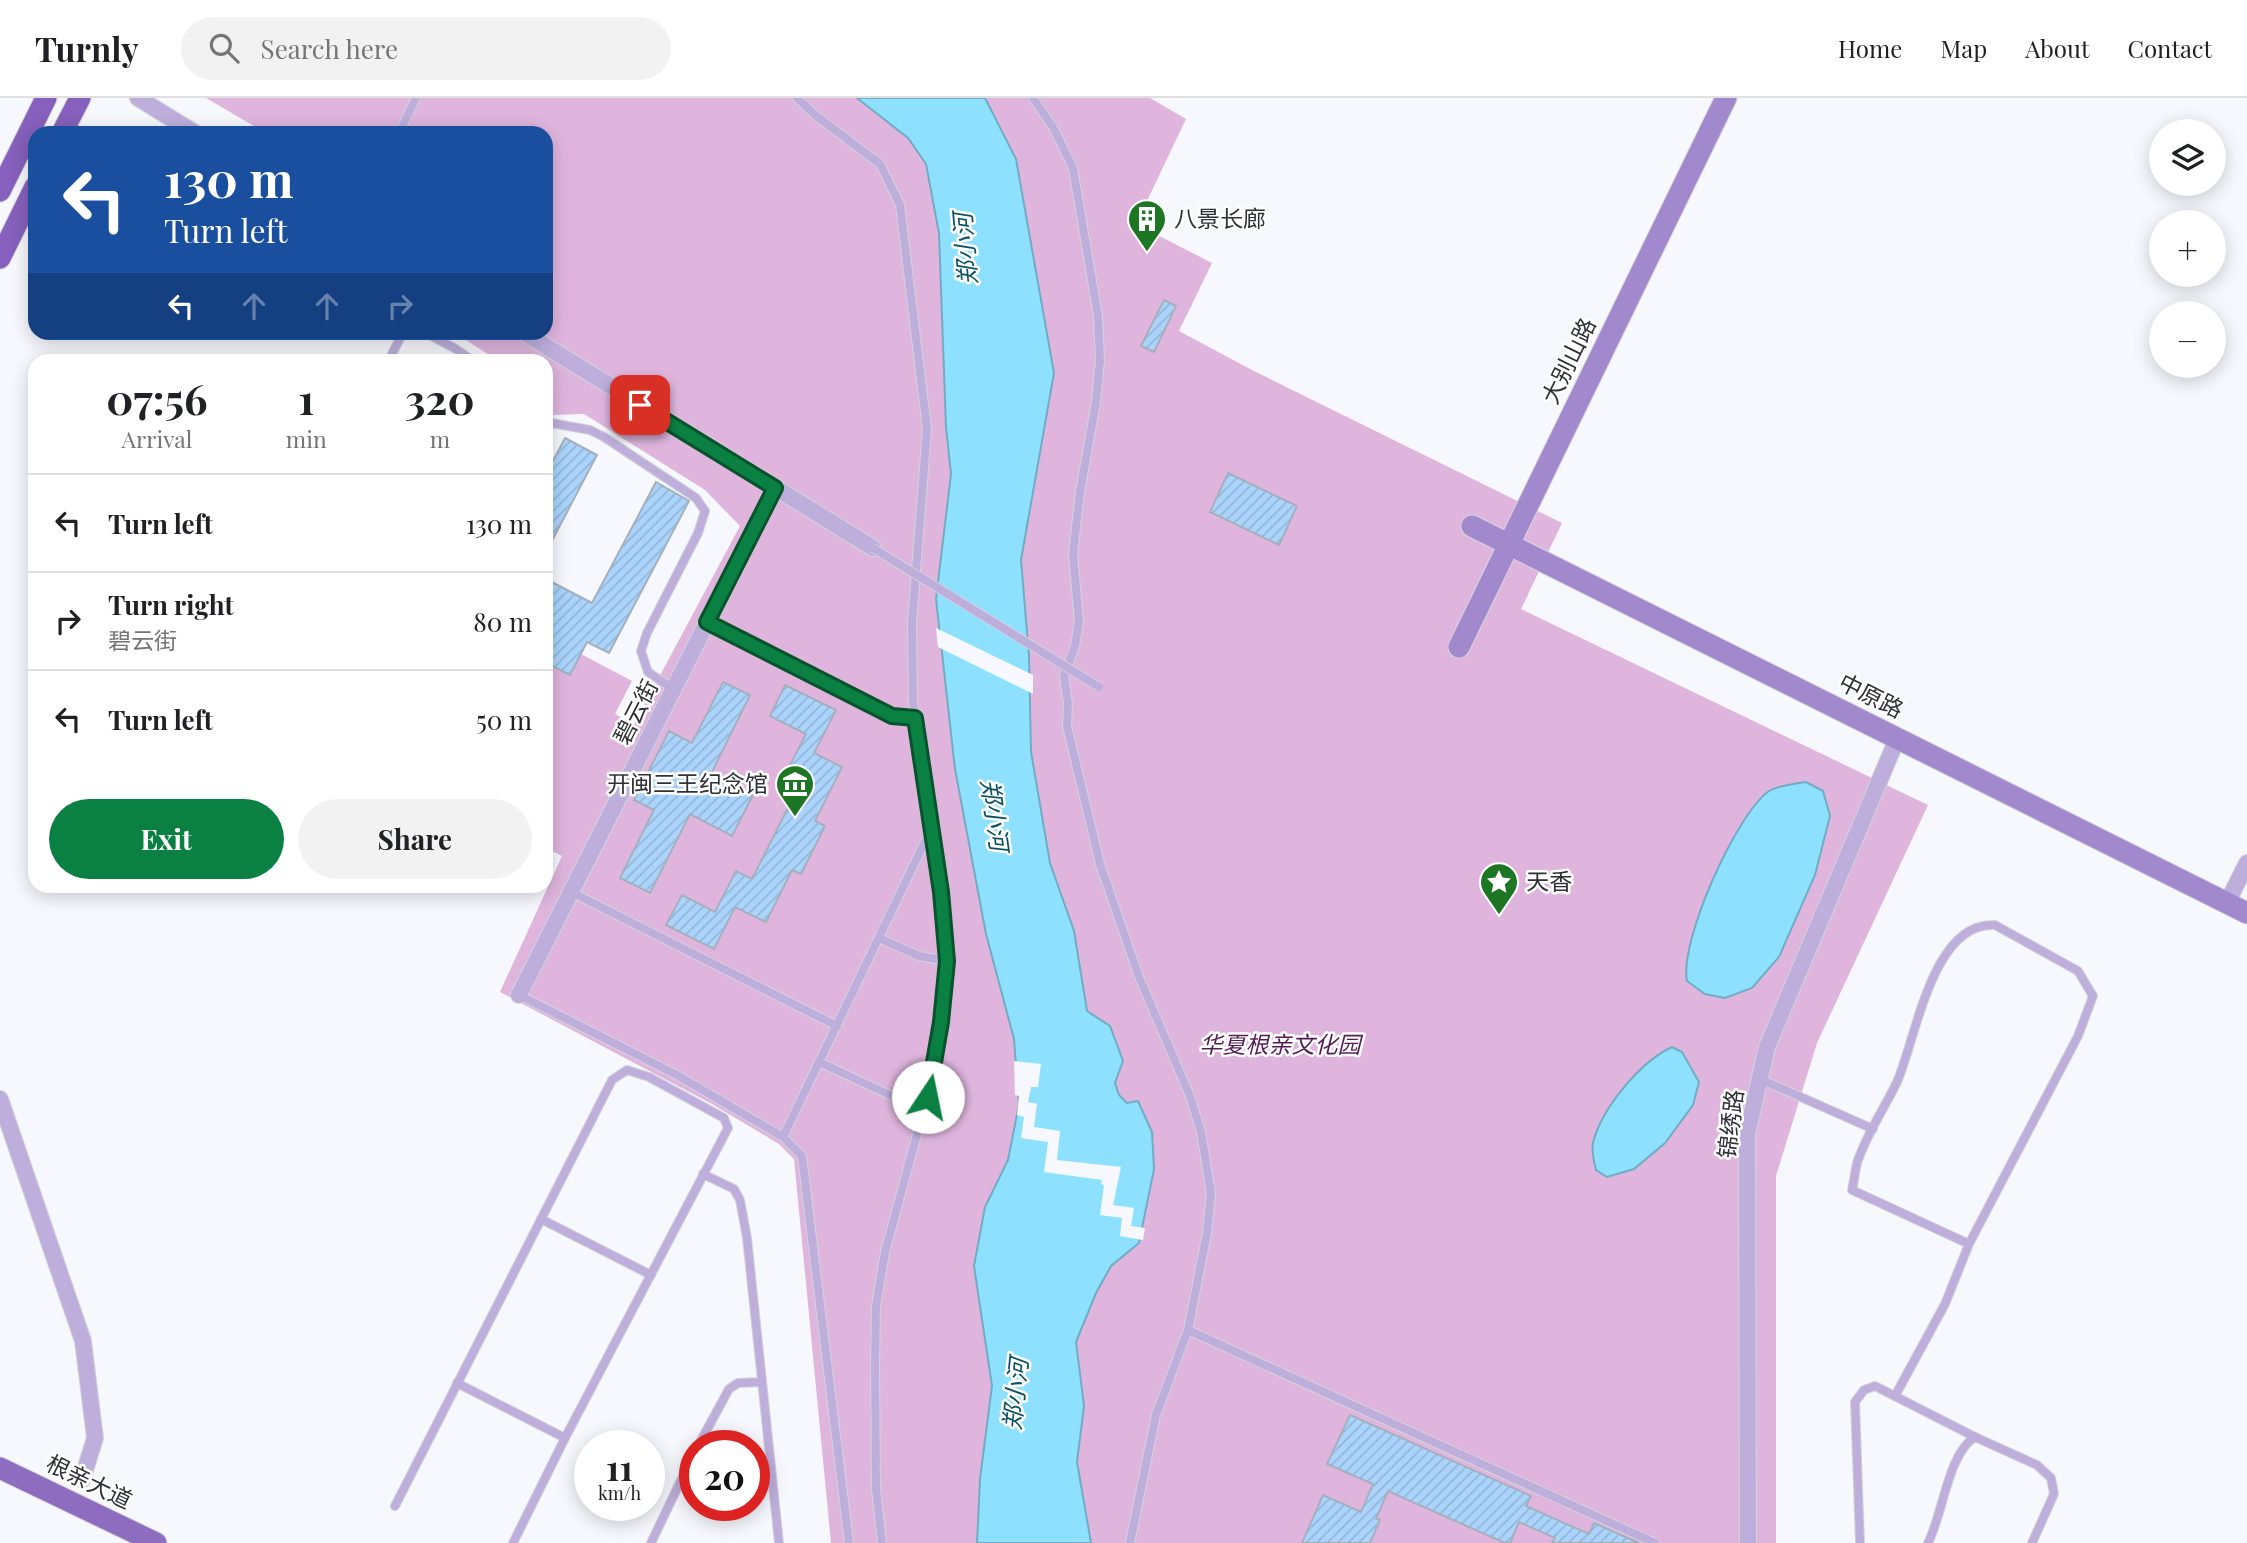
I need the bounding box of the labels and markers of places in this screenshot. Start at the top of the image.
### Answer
building icon: 八景长廊 [1126,198,1168,253]
place label: 八景长廊 [1174,202,1266,233]
pin [610,375,670,435]
museum icon: 开闽三王纪念馆 [774,763,816,818]
place label: 开闽三王纪念馆 [607,767,768,798]
place icon: 天香 [1478,861,1520,916]
place label: 天香 [1526,865,1572,896]

